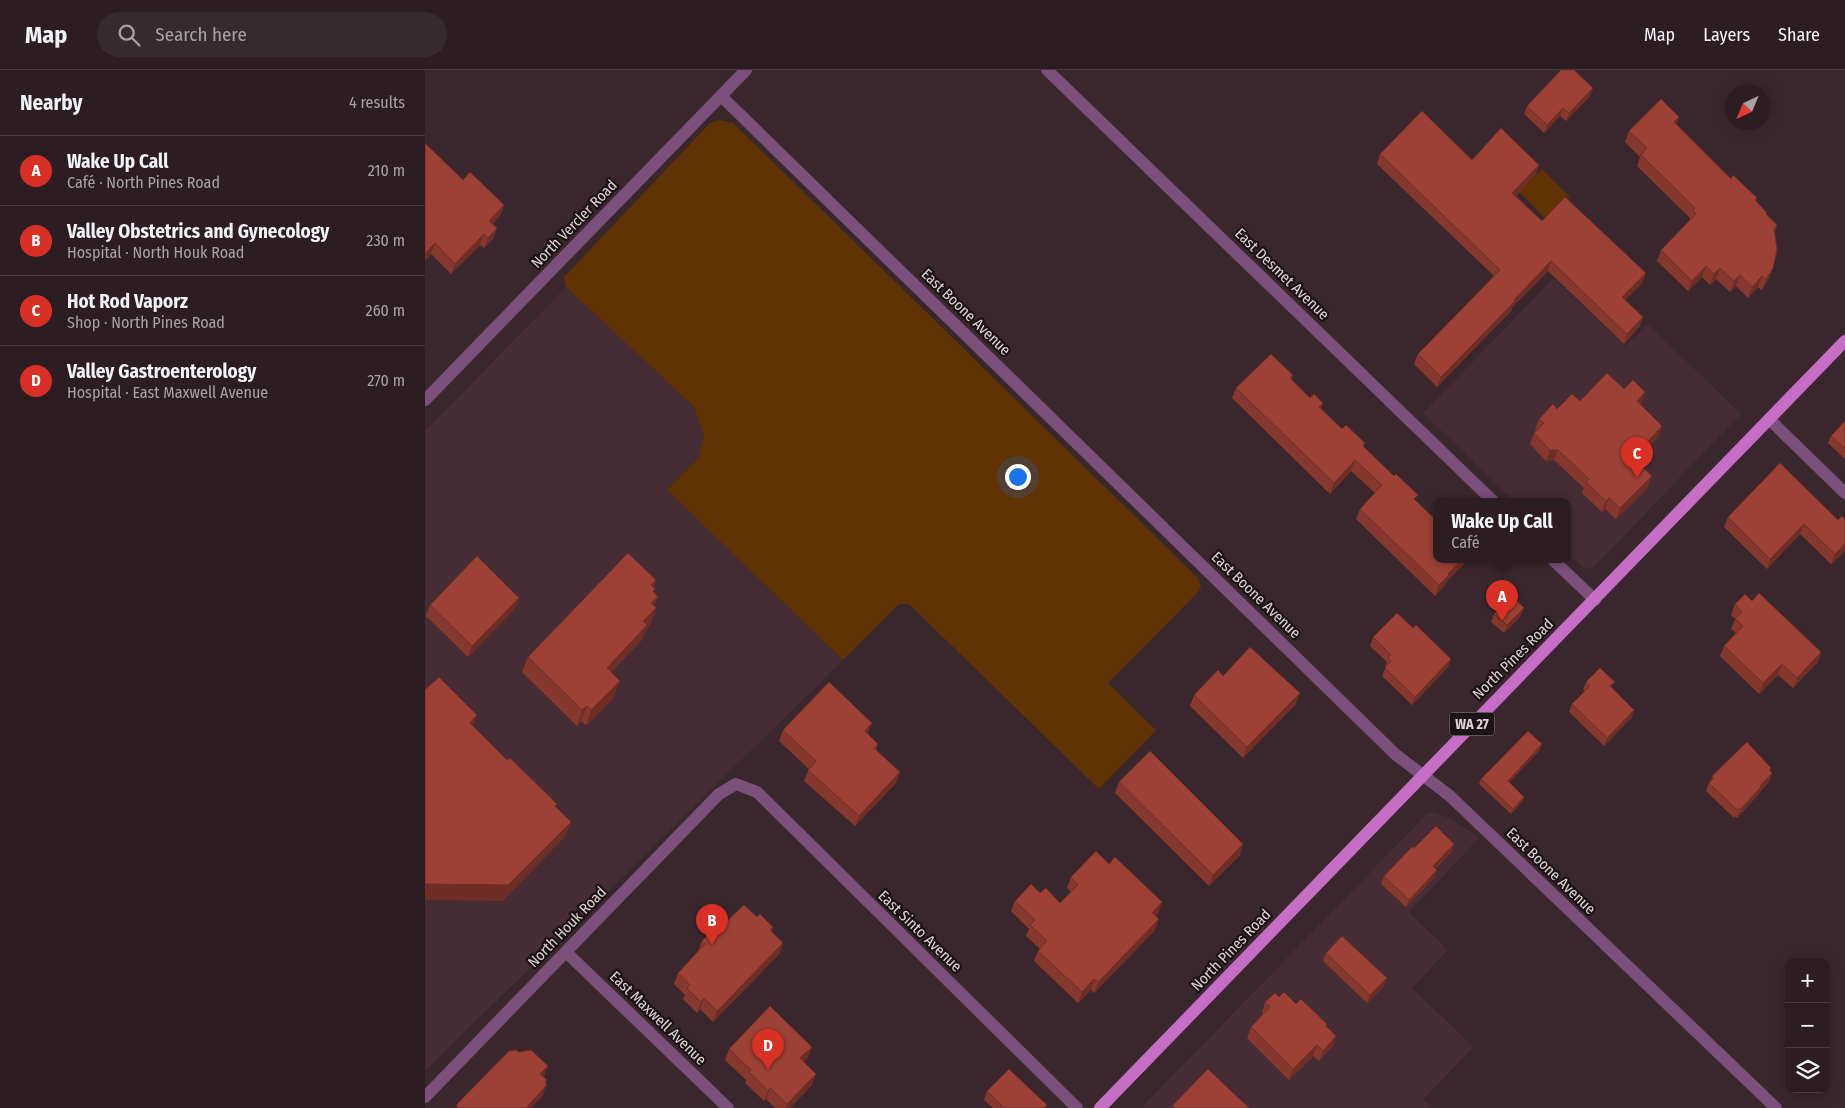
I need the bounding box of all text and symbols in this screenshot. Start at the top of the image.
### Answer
search box [97,12,447,57]
text: Map [25,21,67,49]
icon: search [115,21,143,49]
text: Search here [155,23,247,46]
text: Map [1644,24,1675,46]
text: Layers [1703,24,1750,46]
text: Share [1778,24,1820,46]
north arrow [1725,85,1770,130]
text: Nearby [20,90,82,116]
text: 4 results [349,93,405,112]
text: Wake Up Call [67,150,168,173]
text: A [32,161,40,180]
text: 210 m [368,161,405,180]
text: Café · North Pines Road [67,173,220,192]
street label: North Vercler Road [527,176,621,272]
text: Valley Obstetrics and Gynecology [67,220,329,243]
street label: East Desmet Avenue [1231,224,1333,324]
text: B [32,231,40,250]
text: 230 m [366,231,405,250]
text: Hospital · North Houk Road [67,243,244,262]
street label: East Boone Avenue [918,265,1014,359]
text: Hot Rod Vaporz [67,290,188,313]
text: C [32,301,40,320]
text: 260 m [366,301,405,320]
text: Shop · North Pines Road [67,313,225,332]
text: Valley Gastroenterology [67,360,256,383]
text: D [31,371,41,390]
text: 270 m [367,371,405,390]
text: Hospital · East Maxwell Avenue [67,383,268,402]
pin: C [1621,437,1653,478]
your location [1005,464,1031,490]
popup [1433,498,1571,563]
text: Wake Up Call [1451,510,1553,533]
text: Café [1451,533,1480,552]
street label: East Boone Avenue [1208,548,1304,642]
pin: A [1486,580,1518,621]
street label: North Pines Road [1469,615,1557,703]
road number: WA 27 [1449,712,1495,736]
street label: East Boone Avenue [1503,824,1599,918]
street label: North Houk Road [524,883,610,971]
street label: East Sinto Avenue [874,887,966,975]
pin: B [696,904,728,945]
street label: North Pines Road [1188,905,1274,995]
map controls [1785,958,1830,1093]
button: + [1785,958,1830,1003]
street label: East Maxwell Avenue [606,967,710,1069]
button: − [1785,1003,1830,1048]
pin: D [752,1029,784,1070]
button: layers [1785,1048,1830,1093]

